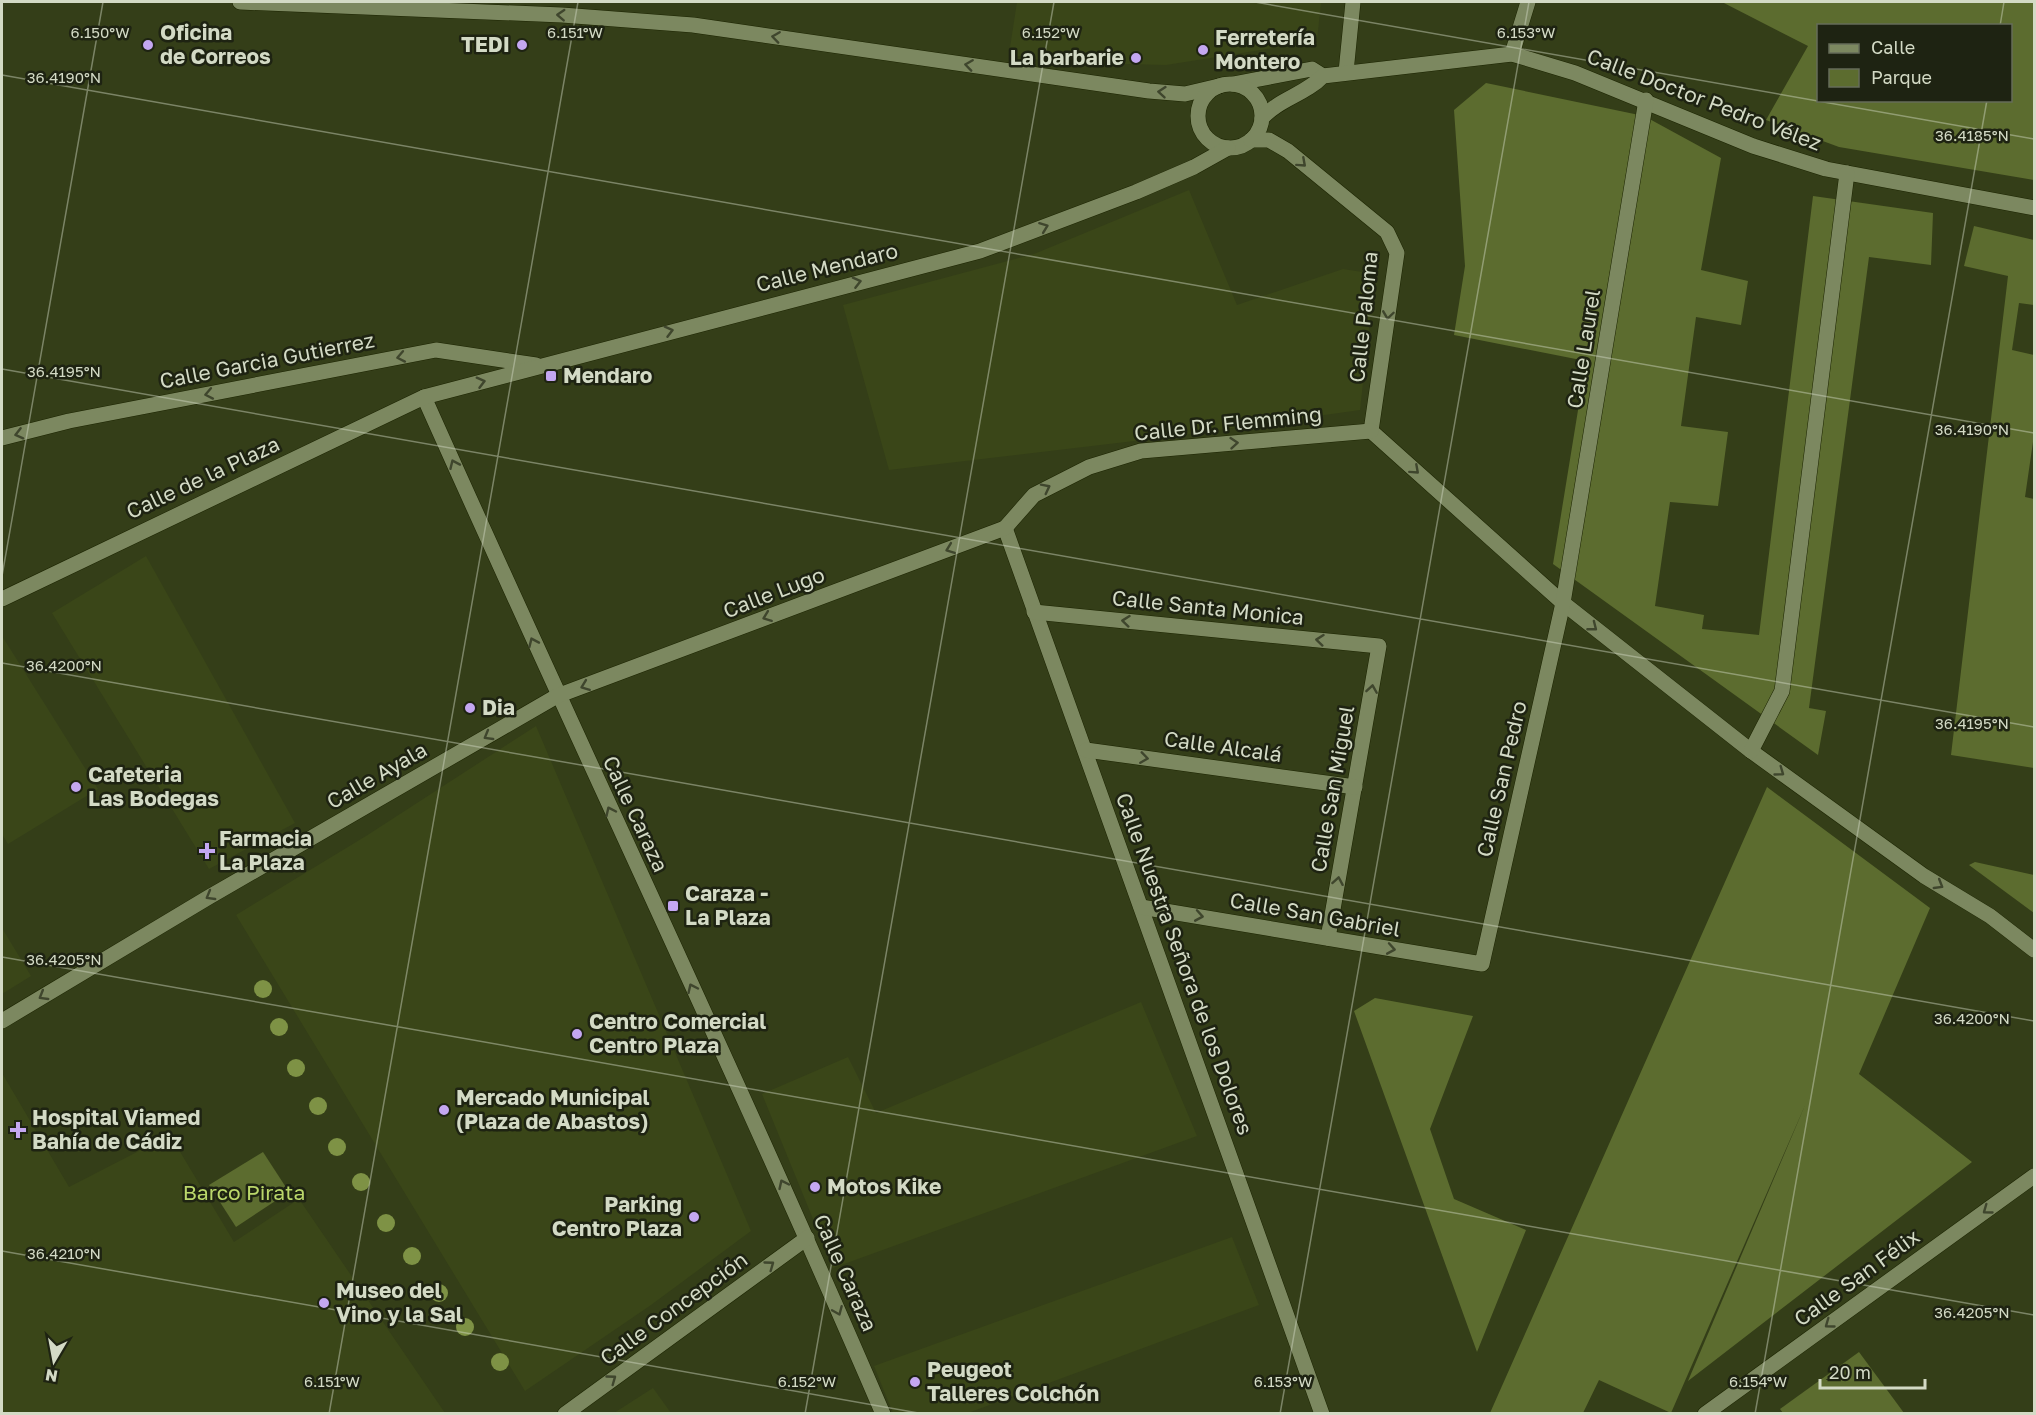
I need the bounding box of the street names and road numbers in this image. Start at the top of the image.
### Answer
street label: Calle Doctor Pedro Vélez [1584,42,1825,156]
street label: Calle Mendaro [753,237,900,297]
street label: Calle Paloma [1343,250,1383,384]
street label: Calle Laurel [1561,287,1605,410]
street label: Calle Garcia Gutierrez [157,326,376,394]
street label: Calle Dr. Flemming [1133,400,1323,446]
street label: Calle de la Plaza [122,430,283,524]
street label: Calle Lugo [719,561,828,623]
street label: Calle Santa Monica [1111,584,1305,630]
street label: Calle San Pedro [1470,698,1532,859]
street label: Calle San Miguel [1305,704,1359,874]
street label: Calle Alcalá [1162,725,1284,767]
street label: Calle Ayala [322,736,431,814]
street label: Calle Caraza [598,751,674,876]
street label: Calle Nuestra Señora de los Dolores [1111,789,1259,1138]
street label: Calle San Gabriel [1228,886,1402,942]
street label: Calle Caraza [809,1210,883,1335]
street label: Calle San Félix [1789,1223,1925,1331]
street label: Calle Concepción [595,1246,752,1370]

